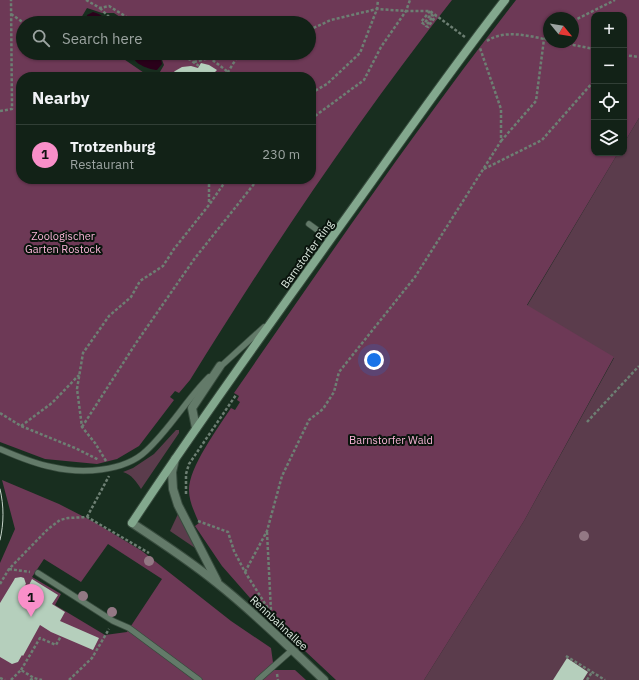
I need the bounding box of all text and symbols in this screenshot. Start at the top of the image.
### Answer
north arrow [543,12,579,48]
map controls [591,12,627,156]
button: + [591,12,627,48]
search box [16,16,316,60]
icon: search [30,27,52,49]
text: Search here [62,29,142,48]
button: − [591,48,627,84]
button: locate [591,84,627,120]
text: Nearby [32,87,90,109]
button: layers [591,120,627,156]
text: Trotzenburg [70,137,155,156]
text: 1 [41,146,49,163]
text: 230 m [262,146,300,163]
text: Restaurant [70,156,134,173]
street label: Barnstorfer Ring [278,217,336,291]
park label: Zoologischer Garten Rostock [25,229,101,256]
your location [364,350,384,370]
park label: Barnstorfer Wald [349,433,433,447]
pin: 1 [18,584,44,617]
street label: Rennbahnallee [247,593,311,653]

